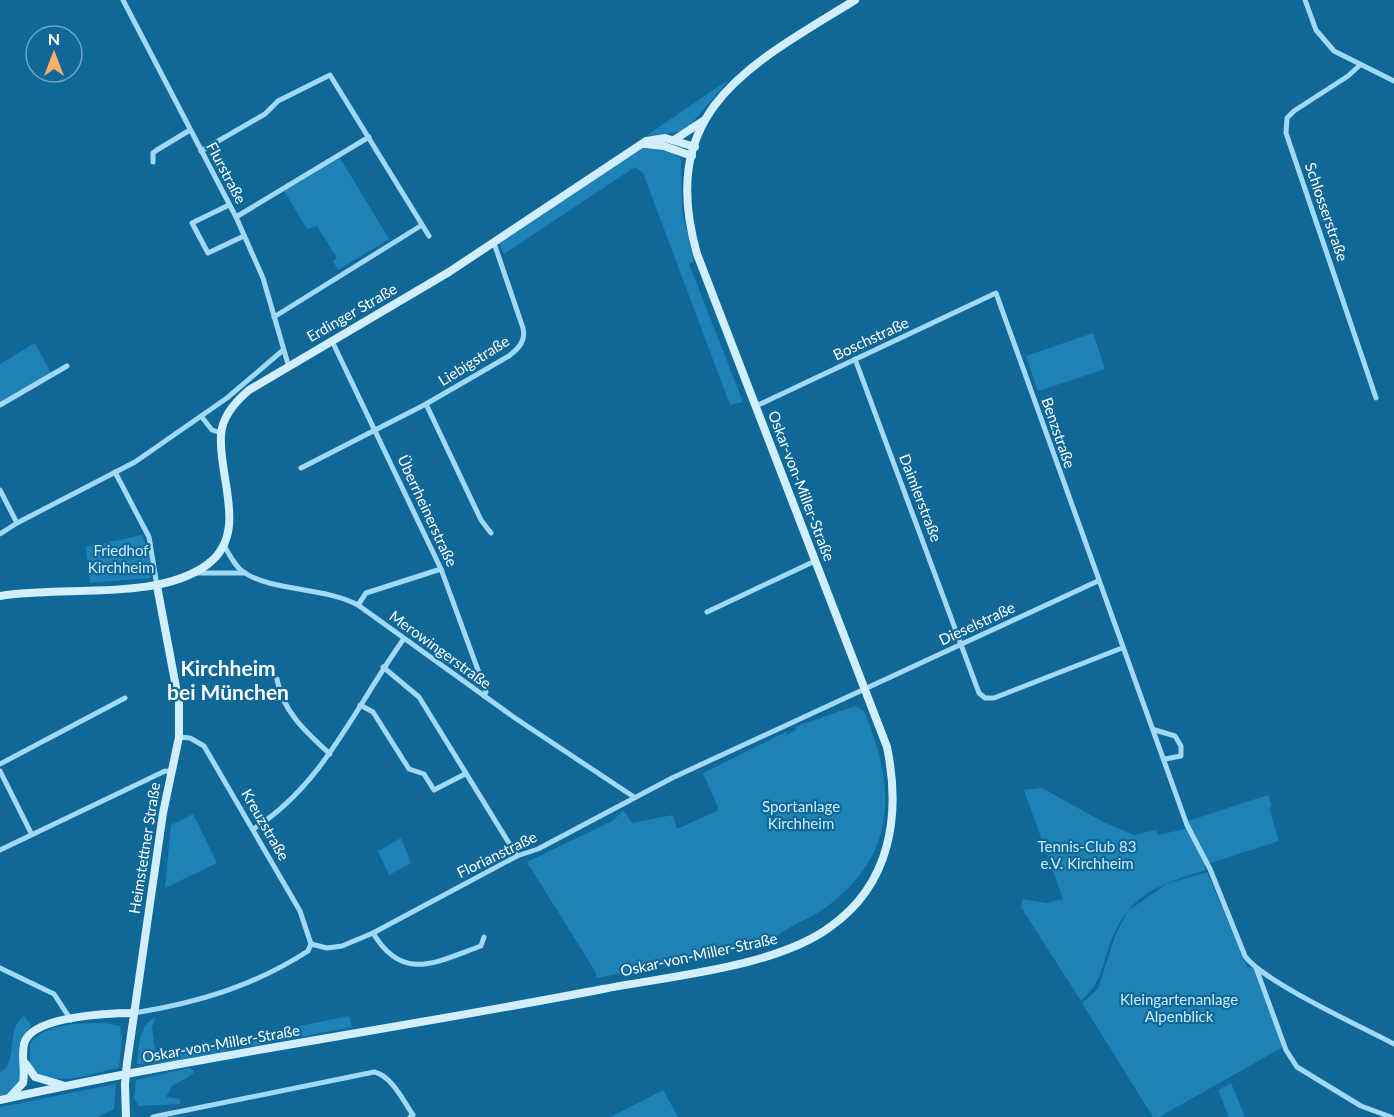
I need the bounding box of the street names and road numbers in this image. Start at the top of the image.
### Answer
street label: Flurstraße [203,139,251,206]
street label: Schlosserstraße [1302,160,1352,264]
street label: Erdinger Straße [303,279,400,345]
street label: Boschstraße [830,313,911,363]
street label: Liebigstraße [435,331,512,389]
street label: Benzstraße [1038,395,1080,471]
street label: Oskar-von-Miller-Straße [765,408,839,564]
street label: Daimlerstraße [896,451,946,544]
street label: Überrheinerstraße [394,452,462,569]
street label: Dieselstraße [936,598,1018,649]
street label: Merowingerstraße [386,606,495,692]
street label: Heimstettner Straße [125,781,163,915]
street label: Kreuzstraße [238,786,294,863]
street label: Florianstraße [454,827,539,881]
street label: Oskar-von-Miller-Straße [619,929,779,979]
street label: Oskar-von-Miller-Straße [141,1020,301,1066]

